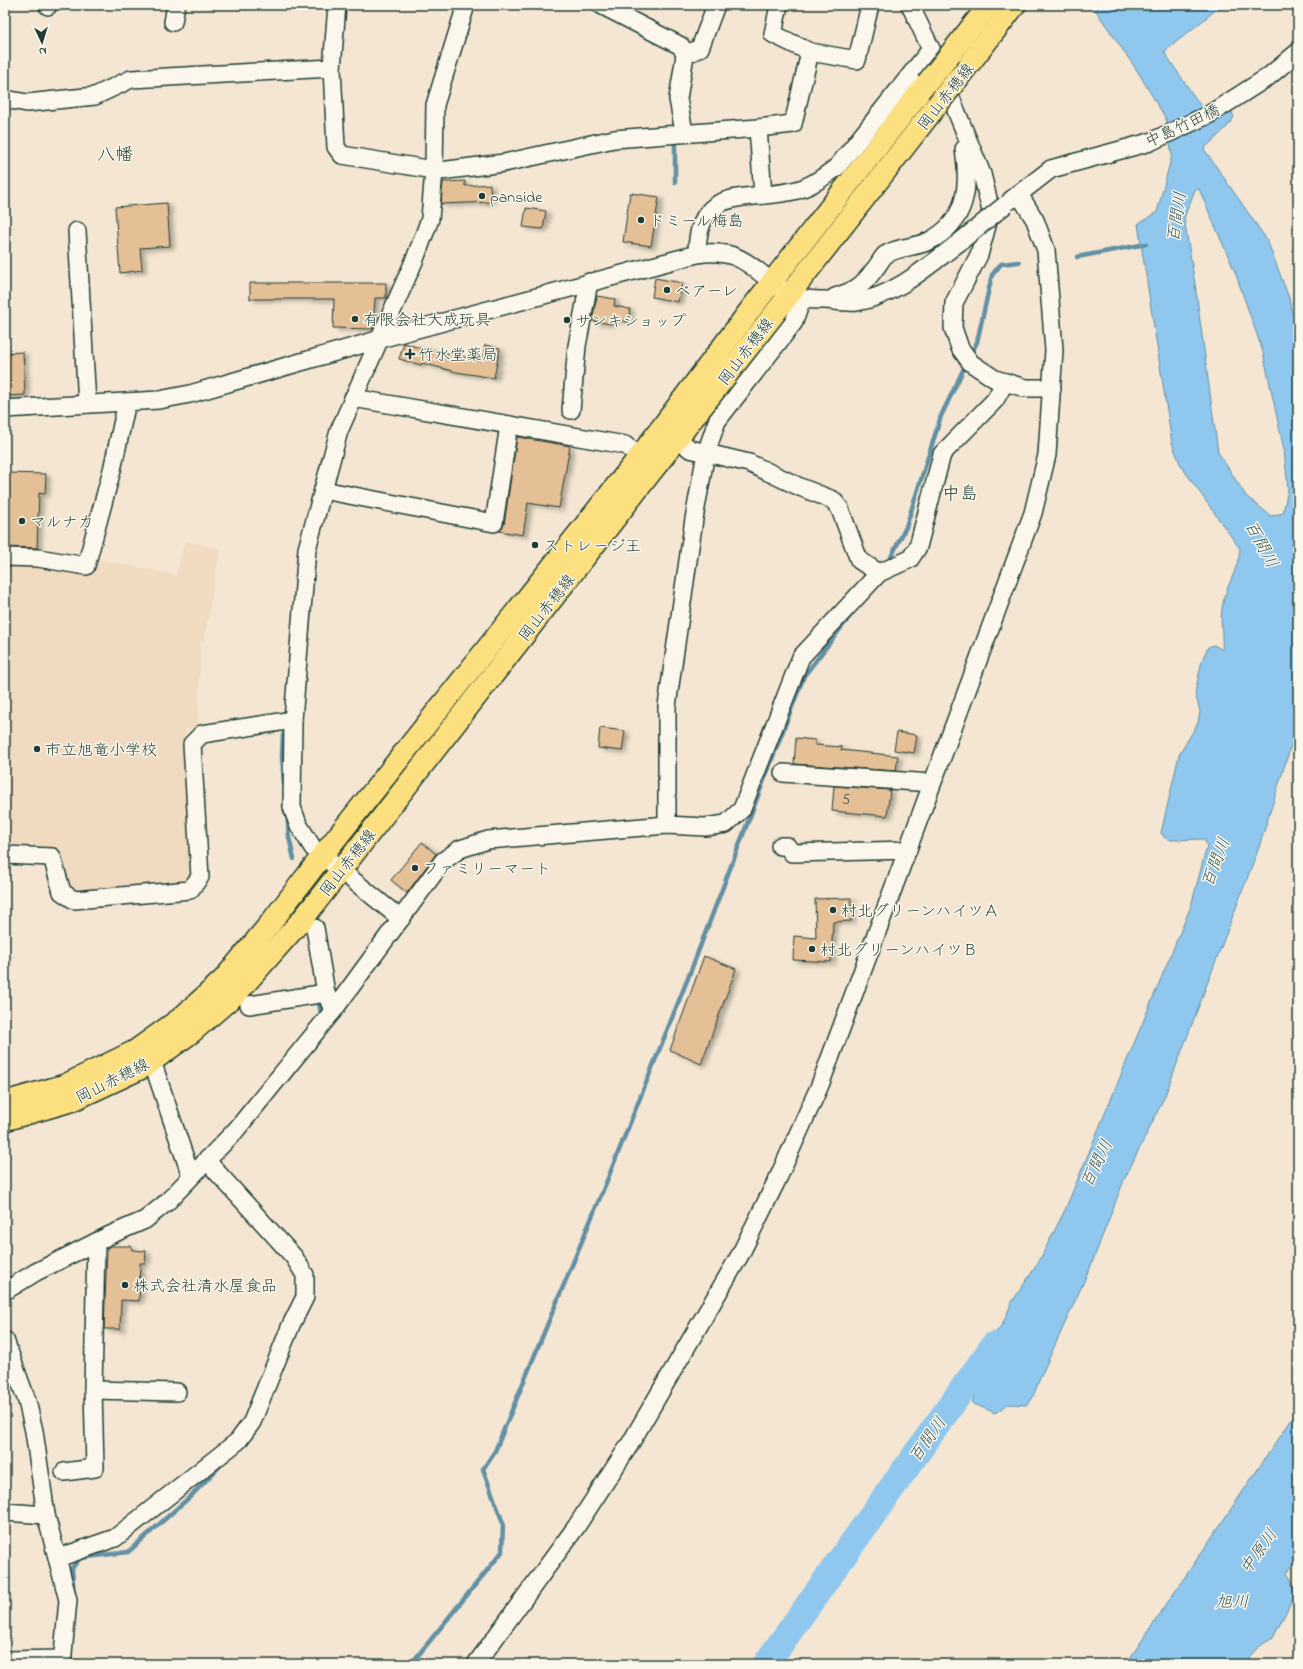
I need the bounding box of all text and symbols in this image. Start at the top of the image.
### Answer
north arrow [22,22,62,62]
text: N [38,43,47,59]
street label: 岡山赤穂線 [912,58,981,136]
street label: 中島竹田橋 [1142,99,1224,155]
district label: 八幡 [97,143,133,169]
place label: panside [490,186,543,210]
water label: 百間川 [1161,190,1194,244]
marker: panside [477,191,487,201]
place label: ドミール梅島 [649,210,744,234]
marker: ドミール梅島 [636,215,646,225]
place label: ベアーレ [675,280,738,304]
marker: ベアーレ [662,285,672,295]
place label: 有限会社大成玩具 [363,309,491,333]
place label: サンキショップ [575,310,686,334]
street label: 岡山赤穂線 [713,313,780,391]
marker: 有限会社大成玩具 [350,314,360,324]
marker: サンキショップ [562,315,572,325]
place label: 竹水堂薬局 [418,344,498,368]
marker: 竹水堂薬局 [405,349,415,359]
district label: 中島 [942,482,978,508]
place label: マルナカ [30,511,94,535]
marker: マルナカ [17,516,27,526]
water label: 百間川 [1238,516,1284,573]
place label: ストレージ王 [543,535,641,559]
marker: ストレージ王 [530,540,540,550]
street label: 岡山赤穂線 [513,569,582,647]
place label: 市立旭竜小学校 [45,739,157,763]
marker: 市立旭竜小学校 [32,744,42,754]
house number: 5 [842,790,850,811]
street label: 岡山赤穂線 [314,824,383,902]
water label: 百間川 [1196,834,1237,891]
place label: ファミリーマート [423,858,551,882]
marker: ファミリーマート [410,863,420,873]
place label: 村北グリーンハイツＡ [841,900,999,924]
marker: 村北グリーンハイツＡ [828,905,838,915]
place label: 村北グリーンハイツＢ [820,939,978,963]
marker: 村北グリーンハイツＢ [807,944,817,954]
street label: 岡山赤穂線 [72,1053,154,1111]
water label: 百間川 [1075,1135,1120,1192]
place label: 株式会社清水屋食品 [133,1275,277,1299]
marker: 株式会社清水屋食品 [120,1280,130,1290]
water label: 百間川 [903,1412,953,1468]
water label: 中原川 [1234,1524,1284,1580]
water label: 旭川 [1215,1590,1249,1615]

